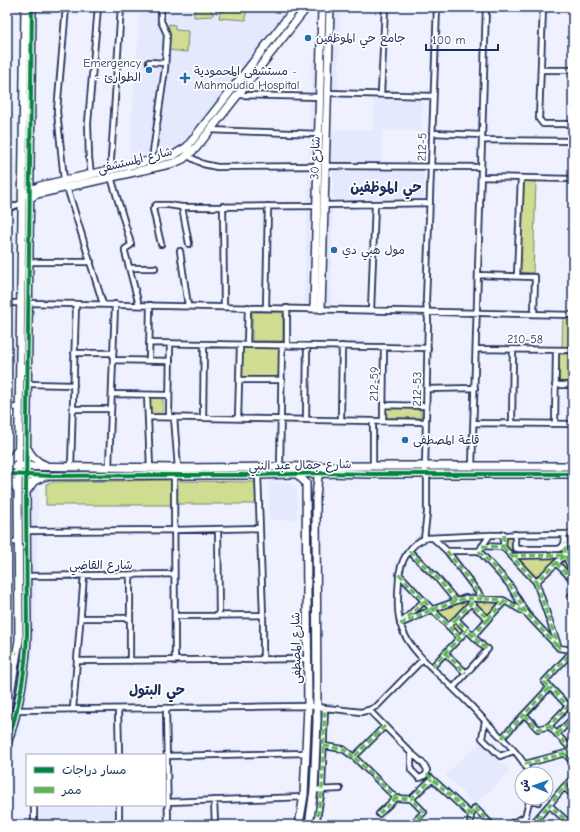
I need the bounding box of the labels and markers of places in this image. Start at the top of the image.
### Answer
place label: جامع حي الموظفين [316,31,406,49]
marker: جامع حي الموظفين [303,33,313,43]
place label: Emergency - الطوارئ [83,56,142,84]
place label: مستشفى المحمودية - Mahmoudia Hospital [194,64,299,92]
marker: Emergency - الطوارئ [144,65,154,75]
marker: مستشفى المحمودية - Mahmoudia Hospital [179,72,191,84]
place label: مول هبي دي [342,243,405,261]
marker: مول هبي دي [329,245,339,255]
place label: قاعة المصطفى [413,433,480,448]
marker: قاعة المصطفى [400,435,410,445]

